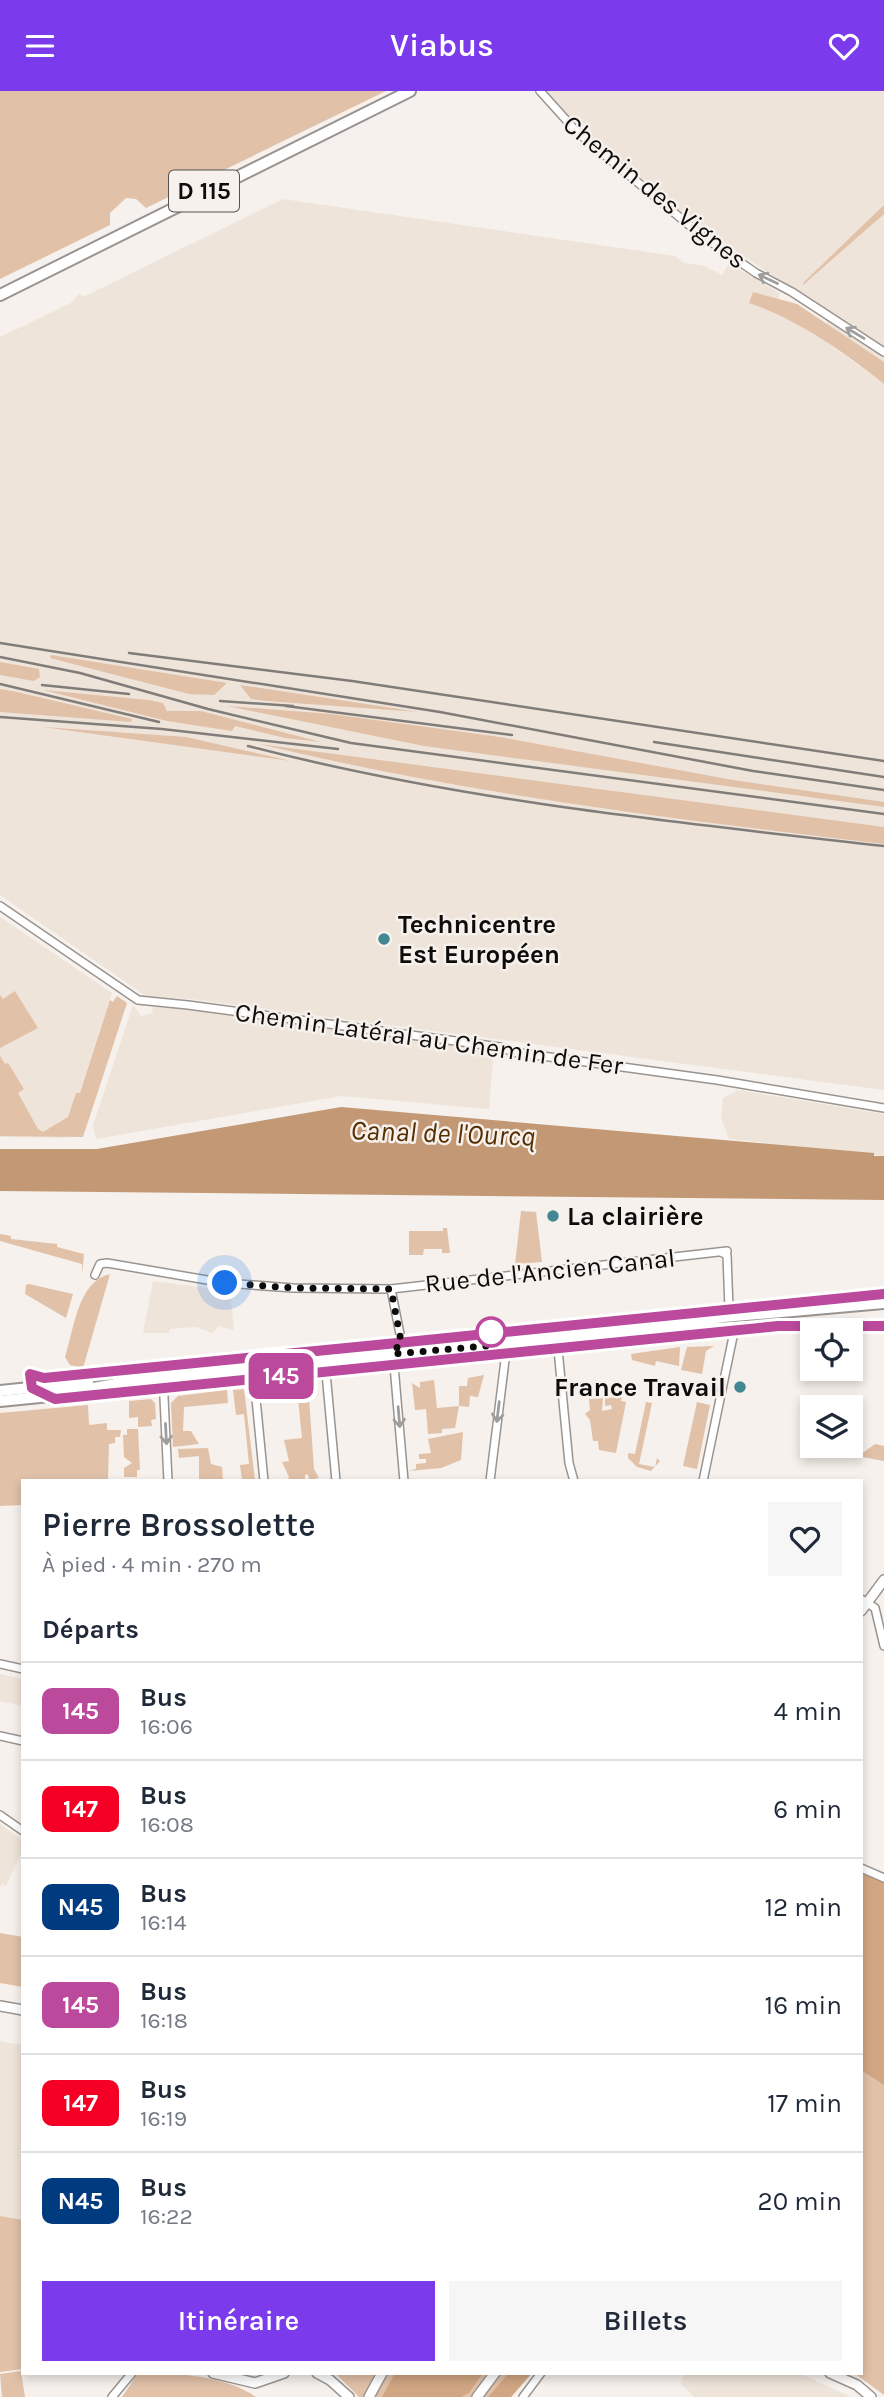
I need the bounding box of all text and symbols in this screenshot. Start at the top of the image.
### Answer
icon: menu [21,27,59,65]
text: Viabus [390,27,494,64]
icon: heart [825,27,863,65]
street label: Chemin des Vignes [557,108,753,276]
road number: D 115 [169,171,239,211]
one-way arrow [757,272,779,285]
one-way arrow [845,326,865,340]
place label: Technicentre Est Européen [398,909,560,970]
marker: Technicentre Est Européen [376,931,392,947]
street label: Chemin Latéral au Chemin de Fer [233,996,626,1082]
water label: Canal de l'Ourcq [350,1113,536,1153]
place label: La clairière [567,1201,704,1232]
marker: La clairière [545,1208,561,1224]
street label: Rue de l'Ancien Canal [423,1242,677,1300]
your location [207,1265,242,1300]
unlabelled marker [476,1317,506,1347]
map controls [800,1318,863,1458]
button: locate [800,1318,863,1381]
line badge: 145 [241,1353,321,1399]
text: 145 [263,1362,299,1390]
place label: France Travail [554,1372,726,1403]
marker: France Travail [732,1379,748,1395]
button: layers [800,1395,863,1458]
one-way arrow [492,1400,505,1423]
one-way arrow [393,1406,406,1428]
one-way arrow [159,1422,172,1445]
button: heart [768,1502,842,1576]
text: Pierre Brossolette [42,1506,316,1544]
text: À pied · 4 min · 270 m [42,1551,262,1578]
text: Départs [42,1614,139,1645]
text: Bus [140,1682,187,1713]
text: 4 min [774,1696,842,1727]
text: 145 [62,1697,99,1725]
text: 16:06 [140,1713,193,1740]
text: Bus [140,1780,187,1811]
text: 6 min [773,1794,842,1825]
text: 147 [63,1795,98,1823]
text: 16:08 [140,1811,194,1838]
text: Bus [140,1878,187,1909]
text: 12 min [764,1892,842,1923]
text: N45 [58,1893,103,1921]
text: 16:14 [140,1909,187,1936]
text: Bus [140,1976,187,2007]
text: 16 min [765,1990,842,2021]
text: 145 [62,1991,99,2019]
text: 16:18 [140,2007,188,2034]
text: Bus [140,2074,187,2105]
text: 17 min [767,2088,842,2119]
text: 147 [63,2089,98,2117]
text: 16:19 [140,2105,187,2132]
text: Bus [140,2172,187,2203]
text: 20 min [758,2186,842,2217]
text: N45 [58,2187,103,2215]
text: 16:22 [140,2203,193,2230]
button: Itinéraire [42,2281,435,2361]
button: Billets [449,2281,842,2361]

